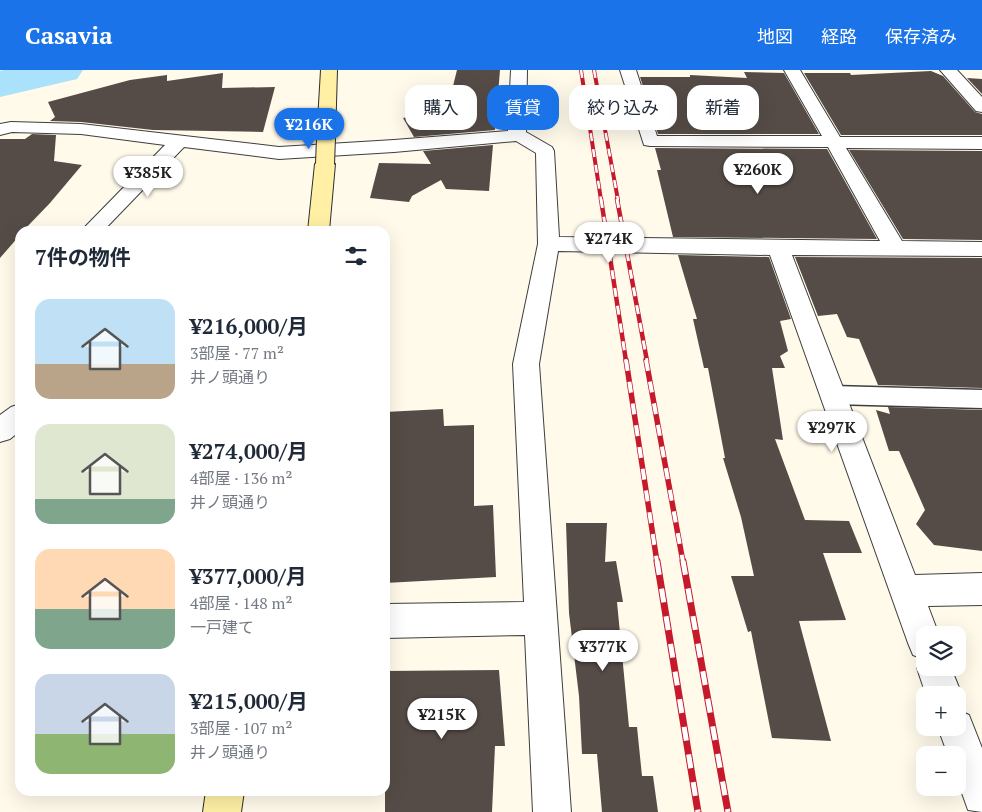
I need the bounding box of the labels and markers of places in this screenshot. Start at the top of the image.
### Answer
pin: ¥216K [274,108,344,150]
pin: ¥260K [723,152,793,195]
pin: ¥385K [113,156,183,198]
pin: ¥274K [574,222,644,264]
pin: ¥297K [797,410,867,453]
pin: ¥377K [568,630,638,672]
pin: ¥215K [407,698,477,740]

